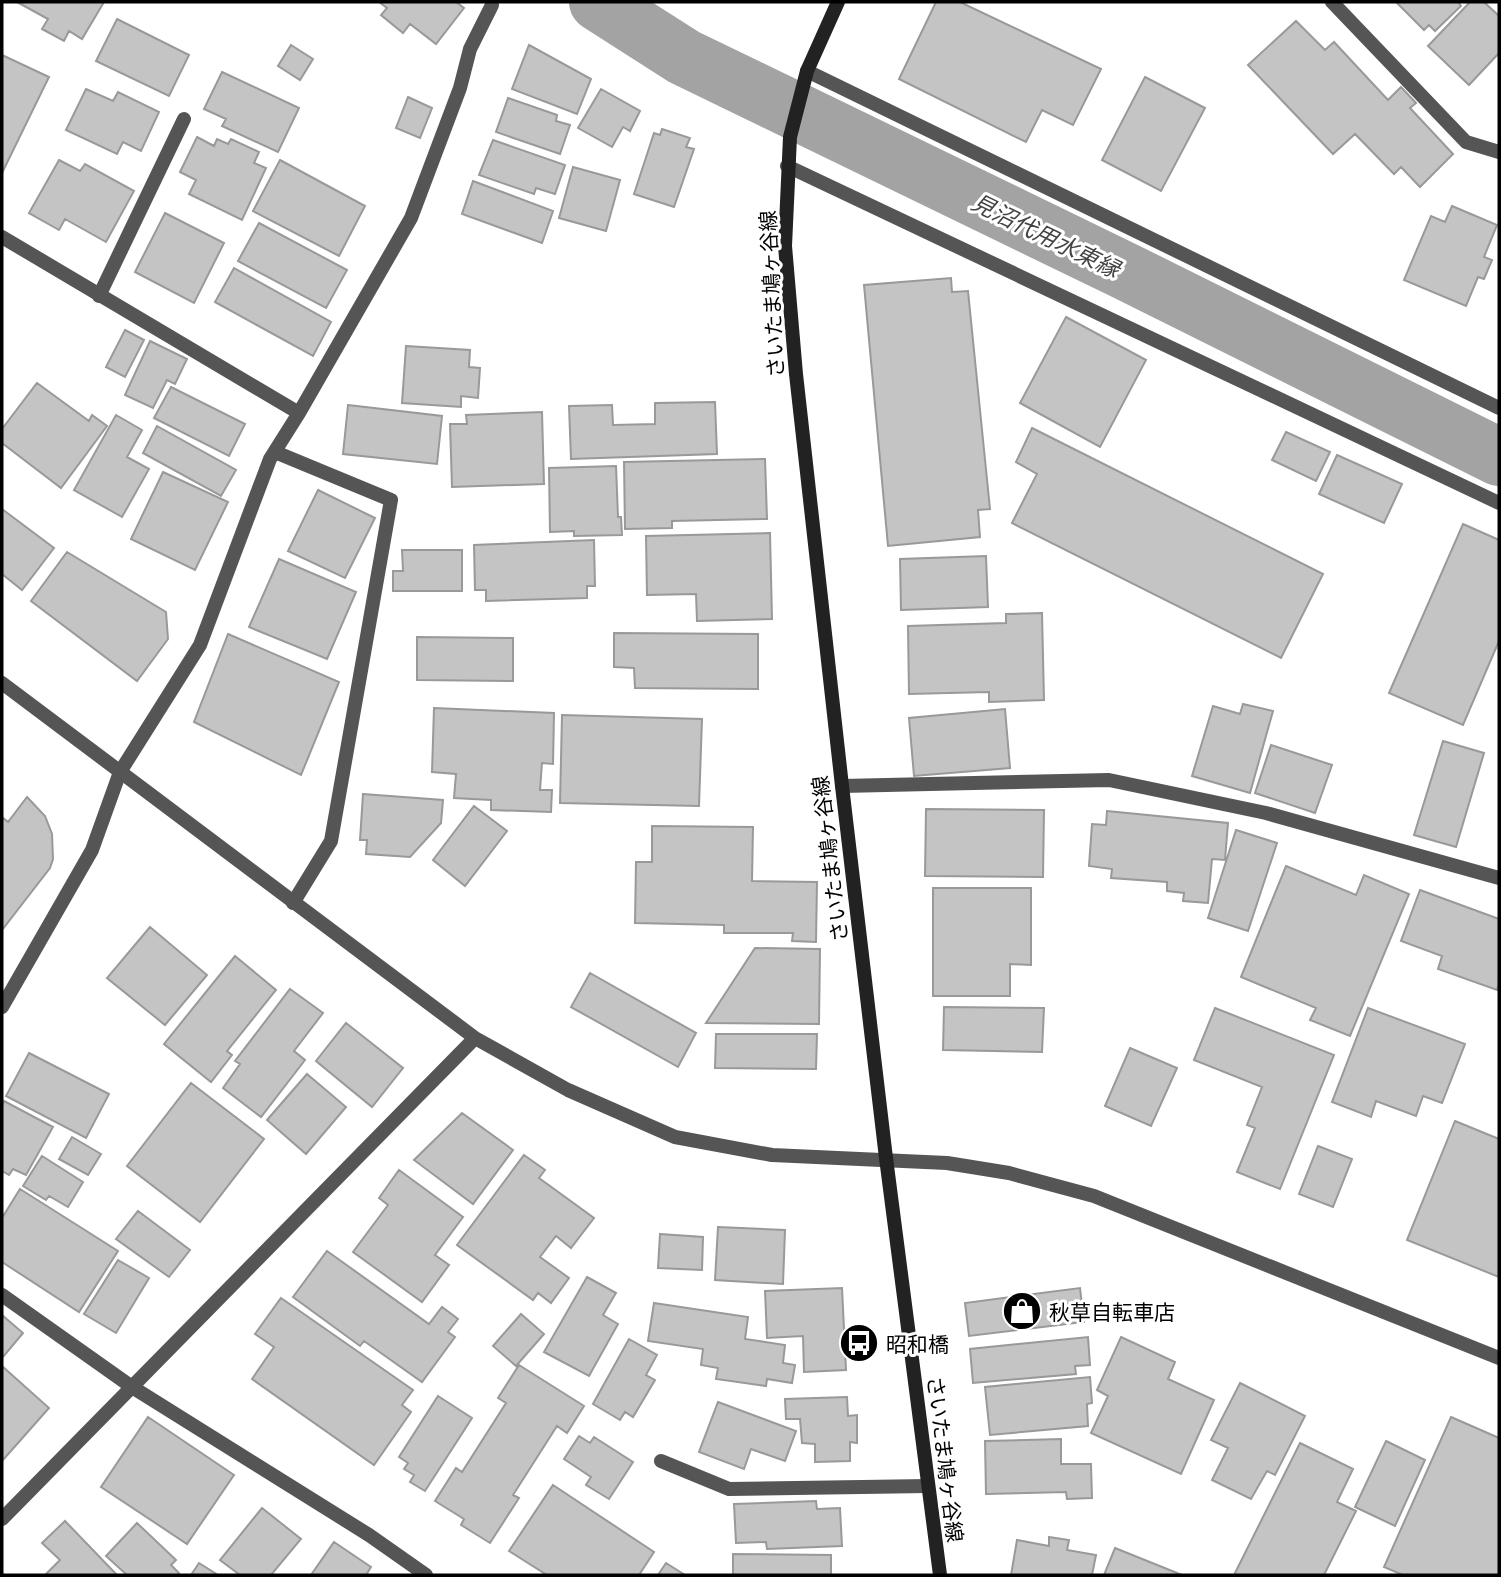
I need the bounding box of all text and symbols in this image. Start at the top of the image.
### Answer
water label: 見沼代用水東縁 [968,187,1127,284]
street label: さいたま鳩ヶ谷線 [754,210,788,378]
street label: さいたま鳩ヶ谷線 [806,774,852,944]
shop icon: 秋草自転車店 [1001,1290,1043,1332]
place label: 秋草自転車店 [1049,1299,1175,1324]
bus stop icon: 昭和橋 [838,1322,880,1364]
place label: 昭和橋 [886,1331,949,1356]
street label: さいたま鳩ヶ谷線 [923,1374,969,1544]

